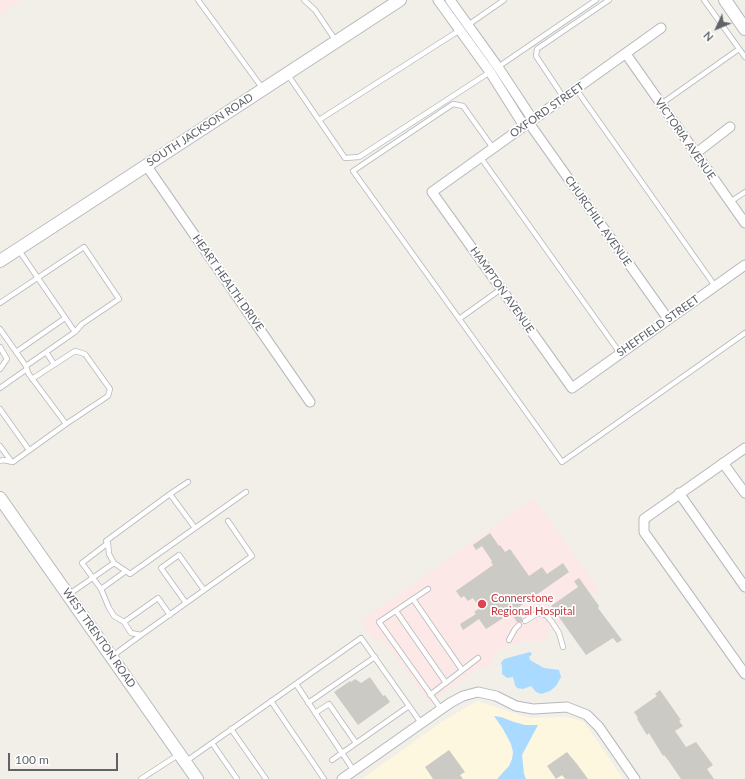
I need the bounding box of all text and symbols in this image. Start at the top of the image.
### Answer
north arrow [697,8,737,48]
text: N [700,29,716,44]
street label: OXFORD STREET [507,80,587,140]
street label: SOUTH JACKSON ROAD [144,91,256,169]
street label: VICTORIA AVENUE [652,96,718,182]
street label: CHURCHILL AVENUE [562,173,634,269]
street label: HEART HEALTH DRIVE [190,232,266,334]
street label: HAMPTON AVENUE [467,244,537,336]
street label: SHEFFIELD STREET [614,292,702,360]
street label: WEST TRENTON ROAD [60,586,138,690]
place label: Connerstone Regional Hospital [491,591,575,617]
marker: Connerstone Regional Hospital [476,598,488,610]
scale bar [10,745,120,771]
text: 100 m [15,752,49,767]

